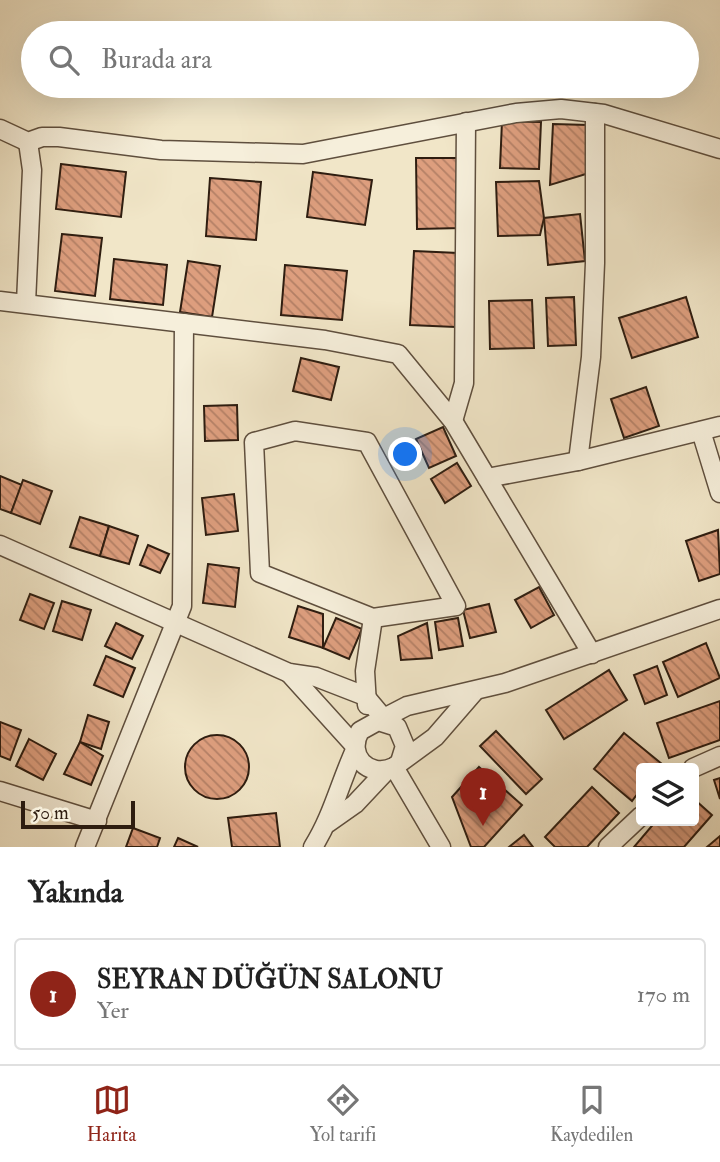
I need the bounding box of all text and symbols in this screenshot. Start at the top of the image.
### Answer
search box [21,21,699,98]
icon: search [45,41,83,79]
text: Burada ara [101,44,212,76]
your location [388,437,422,471]
map controls [636,763,699,826]
button: layers [636,763,699,826]
pin: 1 [460,768,506,826]
scale bar [21,798,135,830]
text: 50 m [32,801,69,825]
text: Yakında [28,874,123,911]
text: SEYRAN DÜĞÜN SALONU [97,964,443,996]
text: 1 [49,980,57,1009]
text: 170 m [637,980,690,1009]
text: Yer [97,996,129,1025]
tab: Harita [87,1081,136,1147]
tab: Yol tarifi [310,1081,376,1147]
tab: Kaydedilen [550,1081,633,1147]

